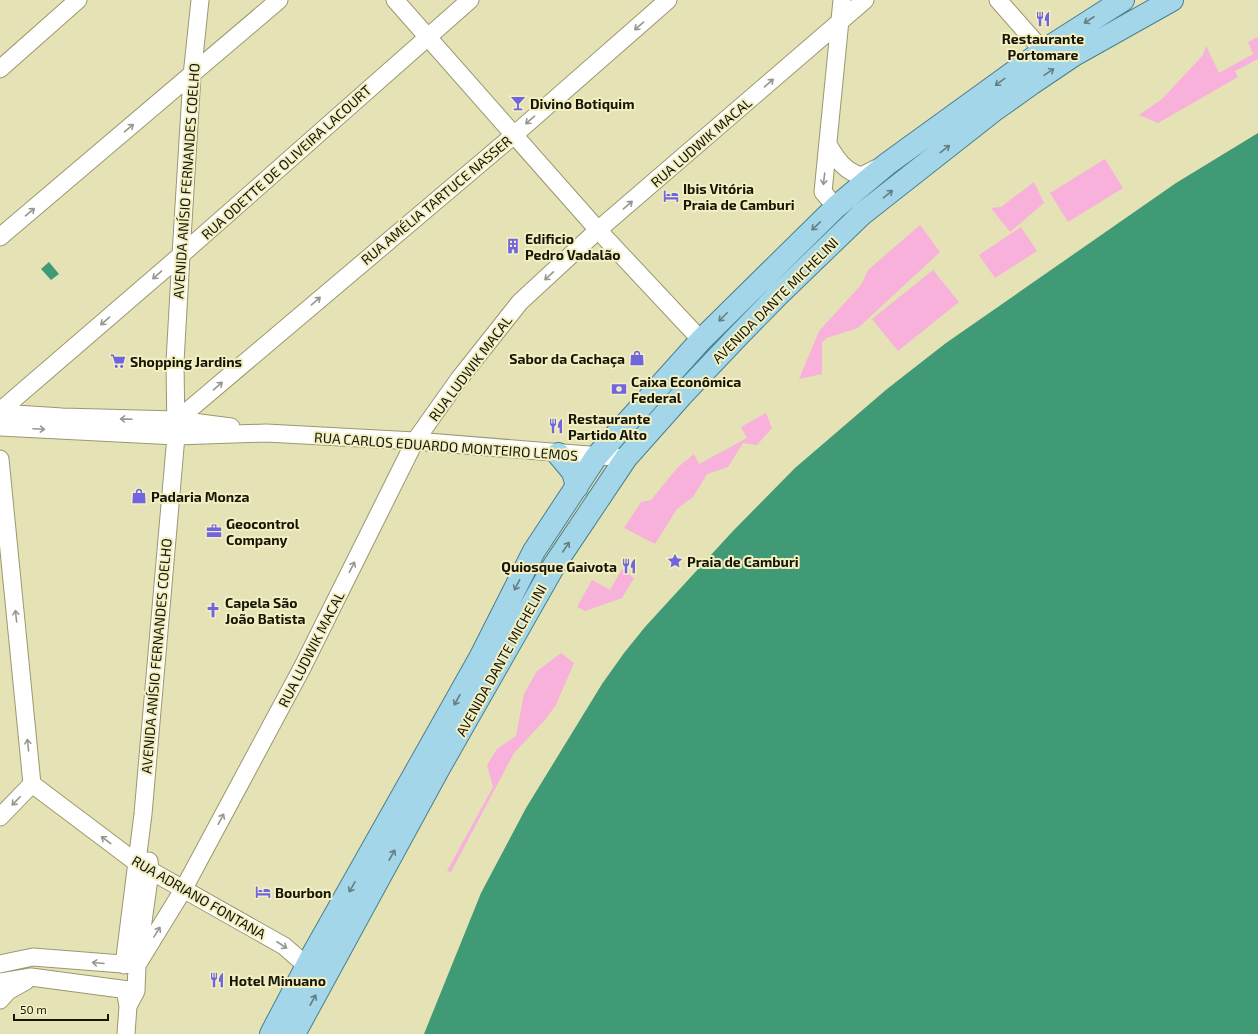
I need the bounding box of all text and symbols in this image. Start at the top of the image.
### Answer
restaurant icon: Restaurante Portomare [1034,10,1052,28]
one-way arrow [1084,16,1095,25]
one-way arrow [634,21,644,30]
place label: Restaurante Portomare [1002,30,1084,63]
street label: AVENIDA ANÍSIO FERNANDES COELHO [169,63,203,299]
one-way arrow [1043,67,1055,75]
one-way arrow [995,78,1006,86]
one-way arrow [763,79,774,88]
street label: RUA ODETTE DE OLIVEIRA LACOURT [198,81,374,243]
bar icon: Divino Botiquim [509,94,527,112]
street label: RUA LUDWIK MACAL [647,94,755,190]
place label: Divino Botiquim [530,95,635,112]
one-way arrow [525,116,536,125]
one-way arrow [124,124,135,133]
street label: RUA AMÉLIA TARTUCE NASSER [357,132,515,268]
one-way arrow [939,144,950,153]
one-way arrow [820,172,828,185]
place label: Ibis Vitória Praia de Camburi [683,180,795,213]
hotel icon: Ibis Vitória Praia de Camburi [662,187,680,205]
one-way arrow [883,189,893,198]
one-way arrow [622,200,633,209]
one-way arrow [24,208,35,217]
one-way arrow [811,222,821,231]
place label: Edificio Pedro Vadalão [525,230,620,263]
street label: AVENIDA DANTE MICHELINI [708,233,842,367]
building icon: Edificio Pedro Vadalão [504,237,522,255]
one-way arrow [152,271,163,280]
one-way arrow [544,271,554,280]
one-way arrow [311,297,322,306]
street label: RUA LUDWIK MACAL [425,312,515,424]
one-way arrow [718,312,728,322]
one-way arrow [100,316,110,326]
shop icon: Sabor da Cachaça [628,349,646,367]
place label: Sabor da Cachaça [509,350,625,368]
supermarket icon: Shopping Jardins [109,352,127,370]
place label: Shopping Jardins [130,353,242,370]
place label: Caixa Econômica Federal [631,373,741,406]
bank icon: Caixa Econômica Federal [610,380,628,398]
one-way arrow [212,381,223,390]
place label: Restaurante Partido Alto [568,410,650,443]
one-way arrow [120,415,133,423]
restaurant icon: Restaurante Partido Alto [547,417,565,435]
one-way arrow [32,425,45,432]
street label: RUA CARLOS EDUARDO MONTEIRO LEMOS [314,428,579,464]
shop icon: Padaria Monza [130,487,148,505]
place label: Padaria Monza [151,488,250,505]
place label: Geocontrol Company [226,515,300,548]
office icon: Geocontrol Company [205,522,223,540]
street label: AVENIDA ANÍSIO FERNANDES COELHO [137,538,175,774]
one-way arrow [563,541,571,553]
place icon: Praia de Camburi [666,552,684,570]
place label: Praia de Camburi [687,553,799,570]
restaurant icon: Quiosque Gaivota [620,557,638,575]
place label: Quiosque Gaivota [501,558,617,576]
one-way arrow [349,561,356,573]
one-way arrow [513,579,520,591]
street label: AVENIDA DANTE MICHELINI [452,581,550,739]
street label: RUA LUDWIK MACAL [274,588,348,710]
place label: Capela São João Batista [225,594,305,627]
church icon: Capela São João Batista [204,601,222,619]
one-way arrow [12,610,19,623]
one-way arrow [452,694,460,706]
one-way arrow [25,739,32,752]
one-way arrow [11,796,21,806]
one-way arrow [218,813,226,825]
one-way arrow [101,835,112,844]
one-way arrow [389,849,396,861]
street label: RUA ADRIANO FONTANA [129,852,269,942]
one-way arrow [347,880,355,892]
hotel icon: Bourbon [254,883,272,901]
place label: Bourbon [275,884,332,901]
one-way arrow [154,926,162,938]
one-way arrow [276,941,287,949]
one-way arrow [92,959,105,966]
restaurant icon: Hotel Minuano [208,971,226,989]
place label: Hotel Minuano [229,972,326,989]
one-way arrow [310,994,318,1006]
scale bar [14,996,108,1022]
text: 50 m [20,1002,47,1016]

